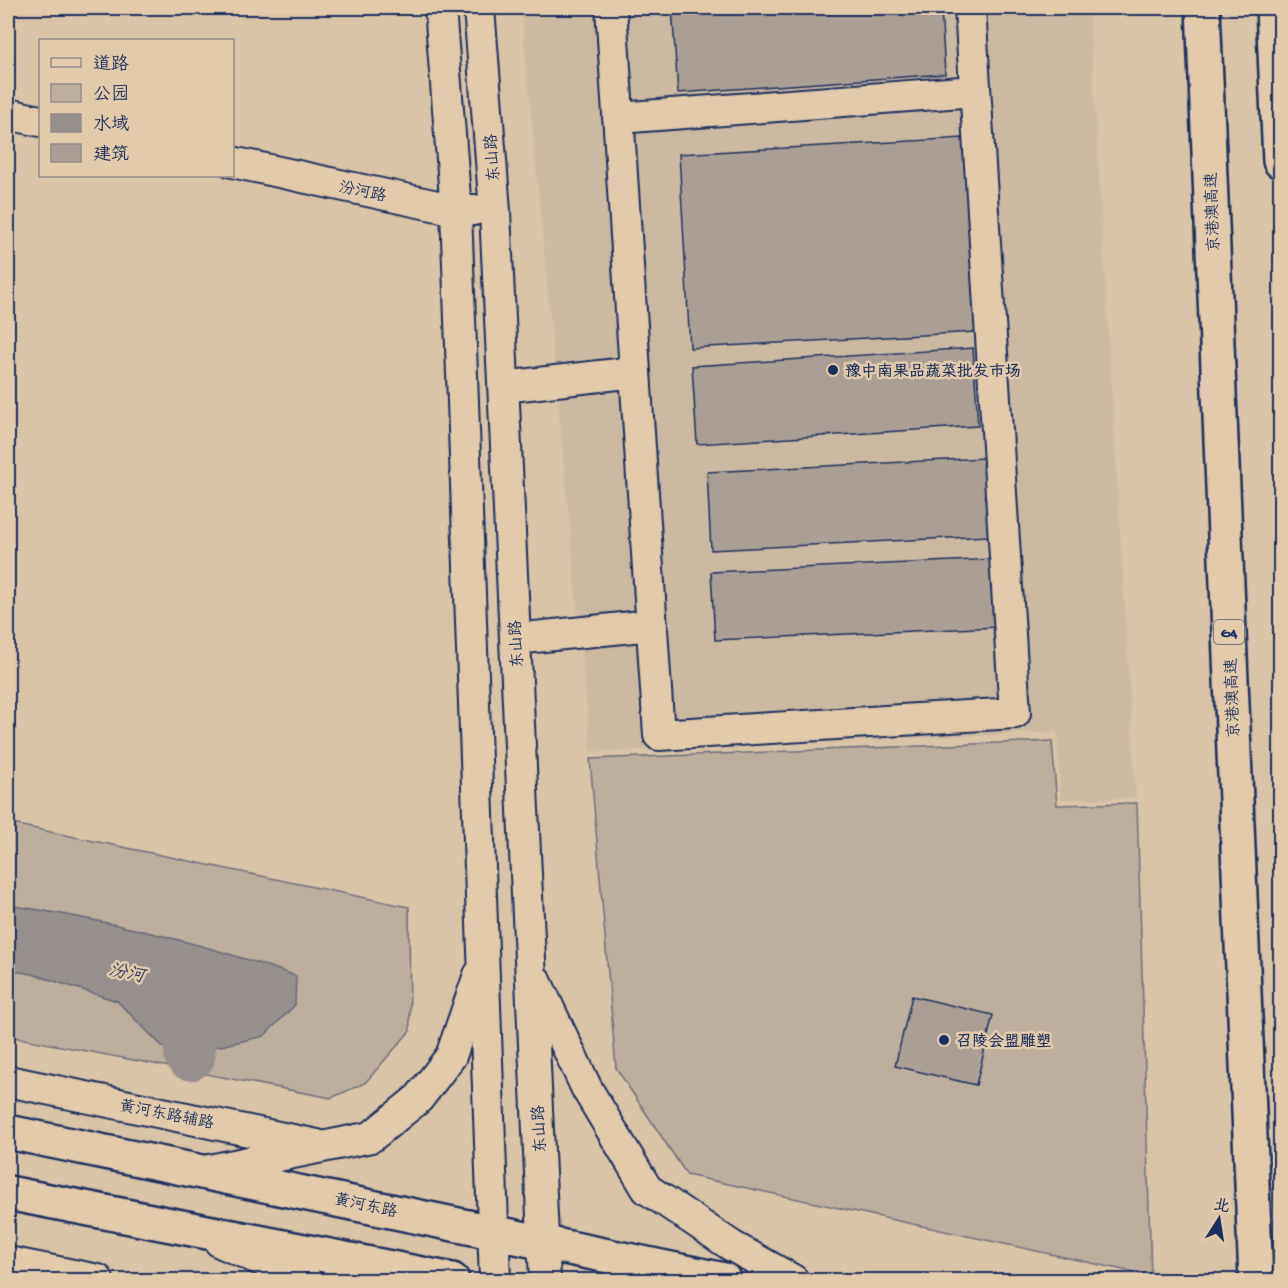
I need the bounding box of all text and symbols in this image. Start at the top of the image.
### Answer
legend [39,39,234,177]
text: 道路 [93,54,129,76]
text: 公园 [93,84,129,106]
text: 水域 [93,114,129,136]
street label: 东山路 [481,133,506,183]
text: 建筑 [93,144,129,166]
street label: 京港澳高速 [1202,172,1225,252]
street label: 汾河路 [337,177,388,208]
place label: 豫中南果品蔬菜批发市场 [845,362,1021,383]
marker: 豫中南果品蔬菜批发市场 [826,363,840,377]
street label: 东山路 [506,619,529,668]
road number: G4 [1214,620,1244,644]
street label: 京港澳高速 [1222,658,1245,738]
water label: 汾河 [107,959,149,989]
place label: 召陵会盟雕塑 [956,1032,1052,1053]
marker: 召陵会盟雕塑 [937,1033,951,1047]
street label: 黄河东路辅路 [117,1096,216,1135]
street label: 东山路 [529,1104,552,1153]
north arrow [1189,1189,1249,1249]
street label: 黄河东路 [332,1190,399,1223]
text: 北 [1212,1196,1231,1219]

